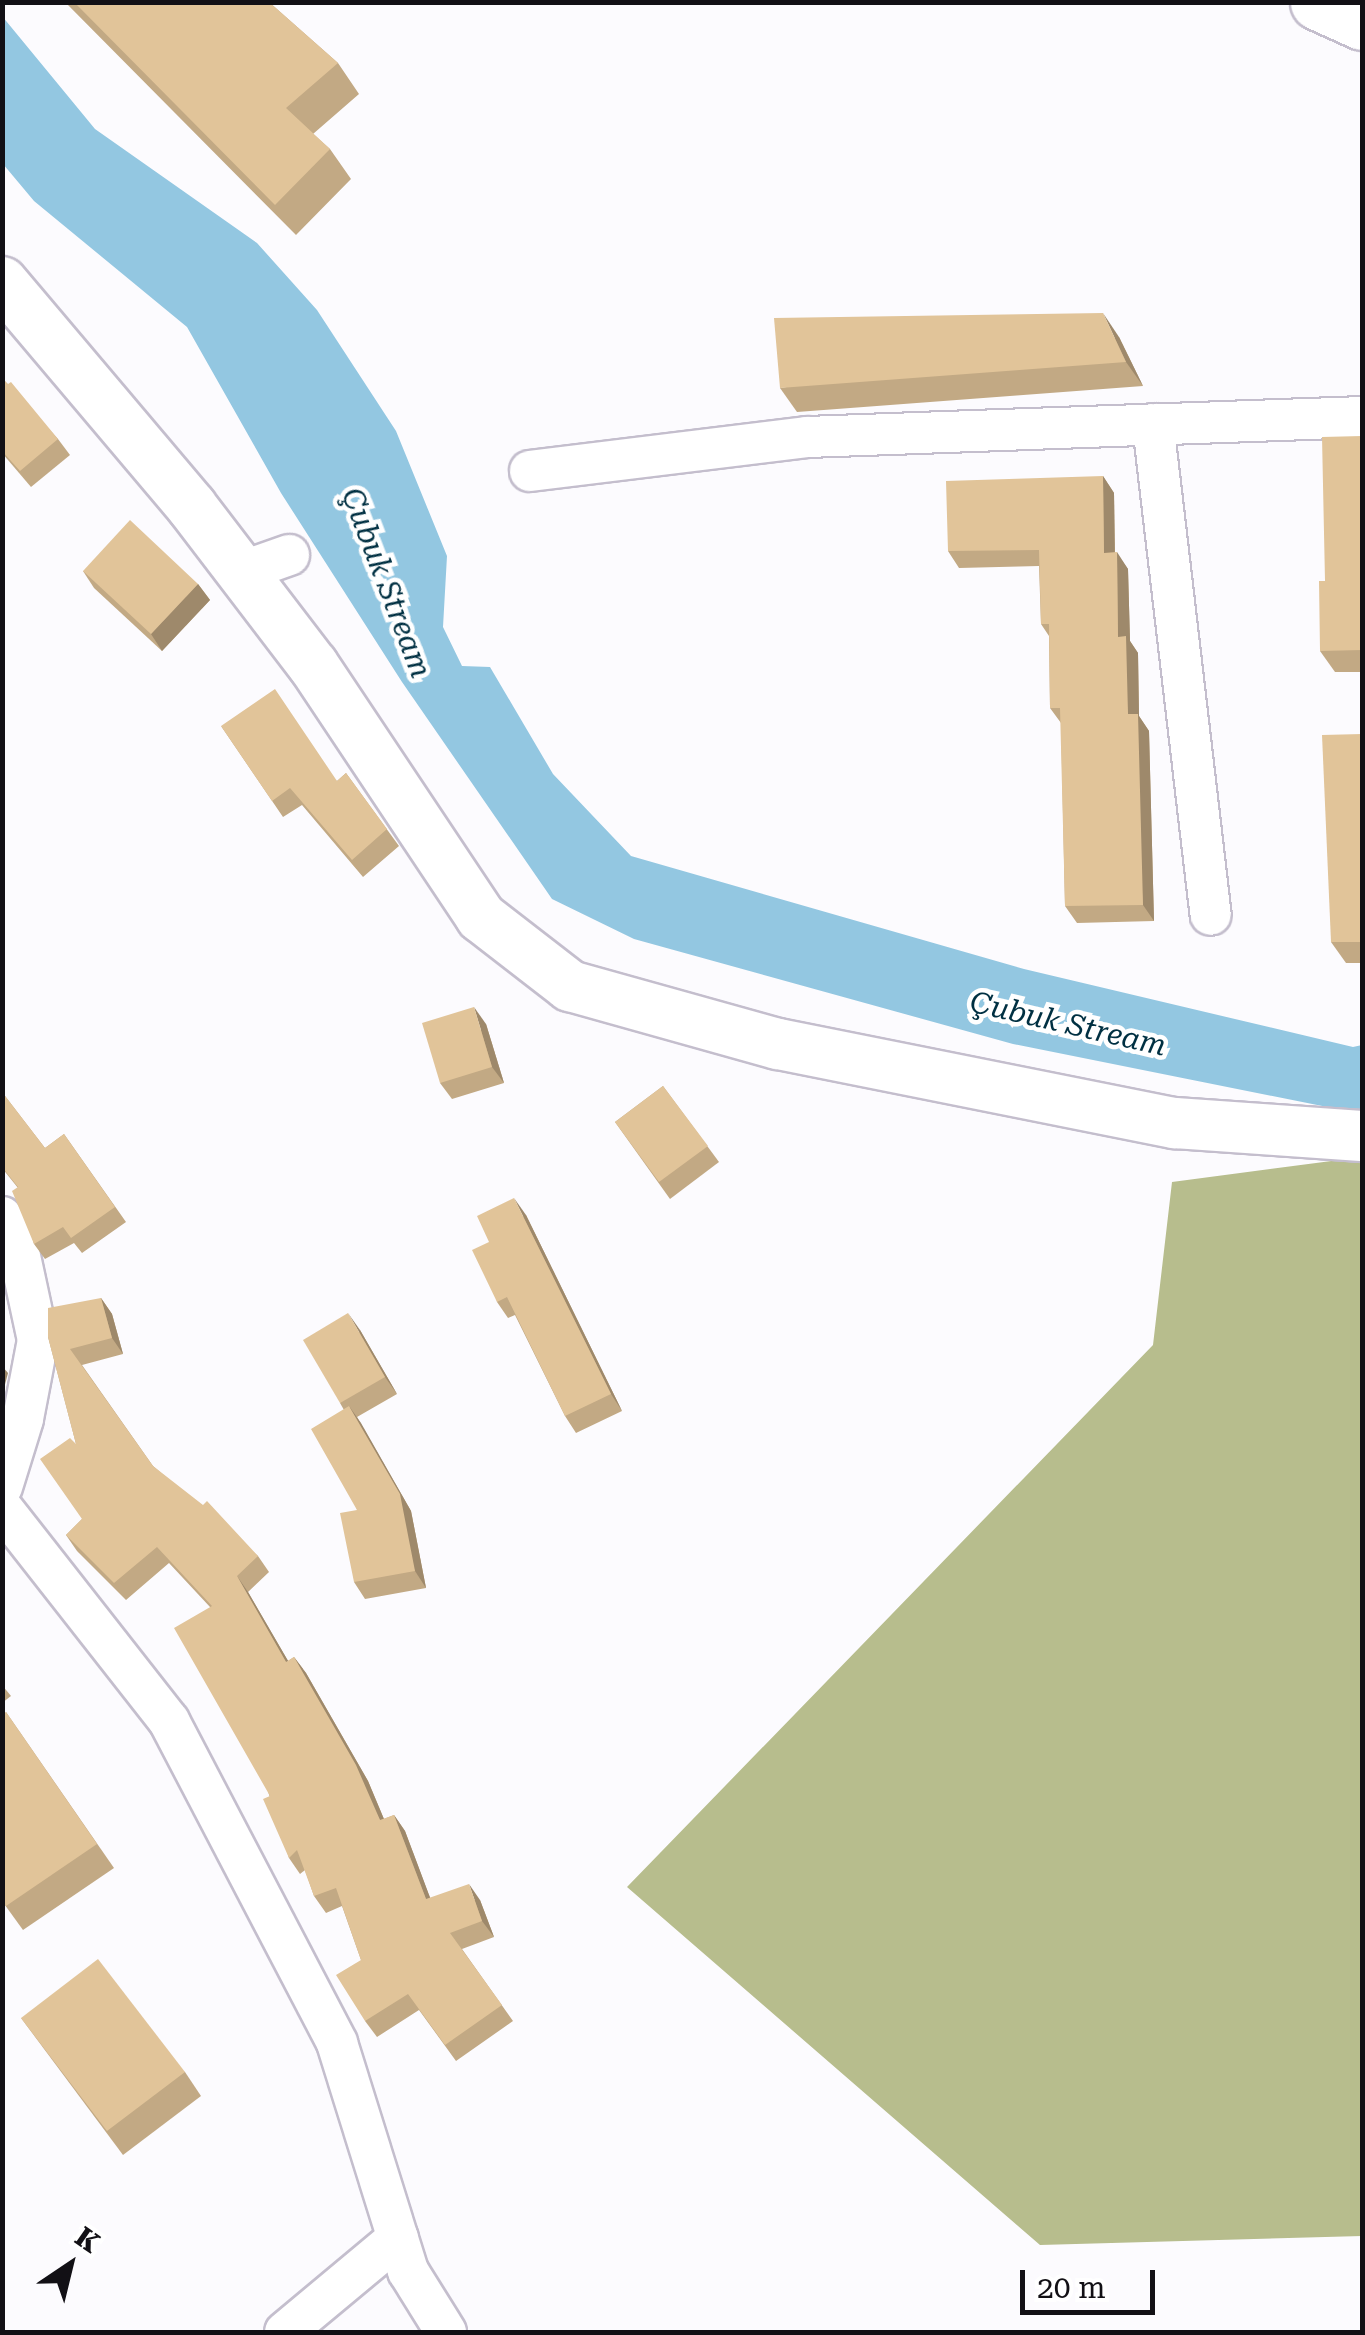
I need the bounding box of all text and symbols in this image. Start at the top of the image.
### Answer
water label: Çubuk Stream [333,483,439,683]
water label: Çubuk Stream [966,984,1170,1064]
north arrow [20,2215,120,2315]
text: K [69,2220,106,2260]
scale bar [1025,2250,1160,2312]
text: 20 m [1037,2270,1106,2305]

